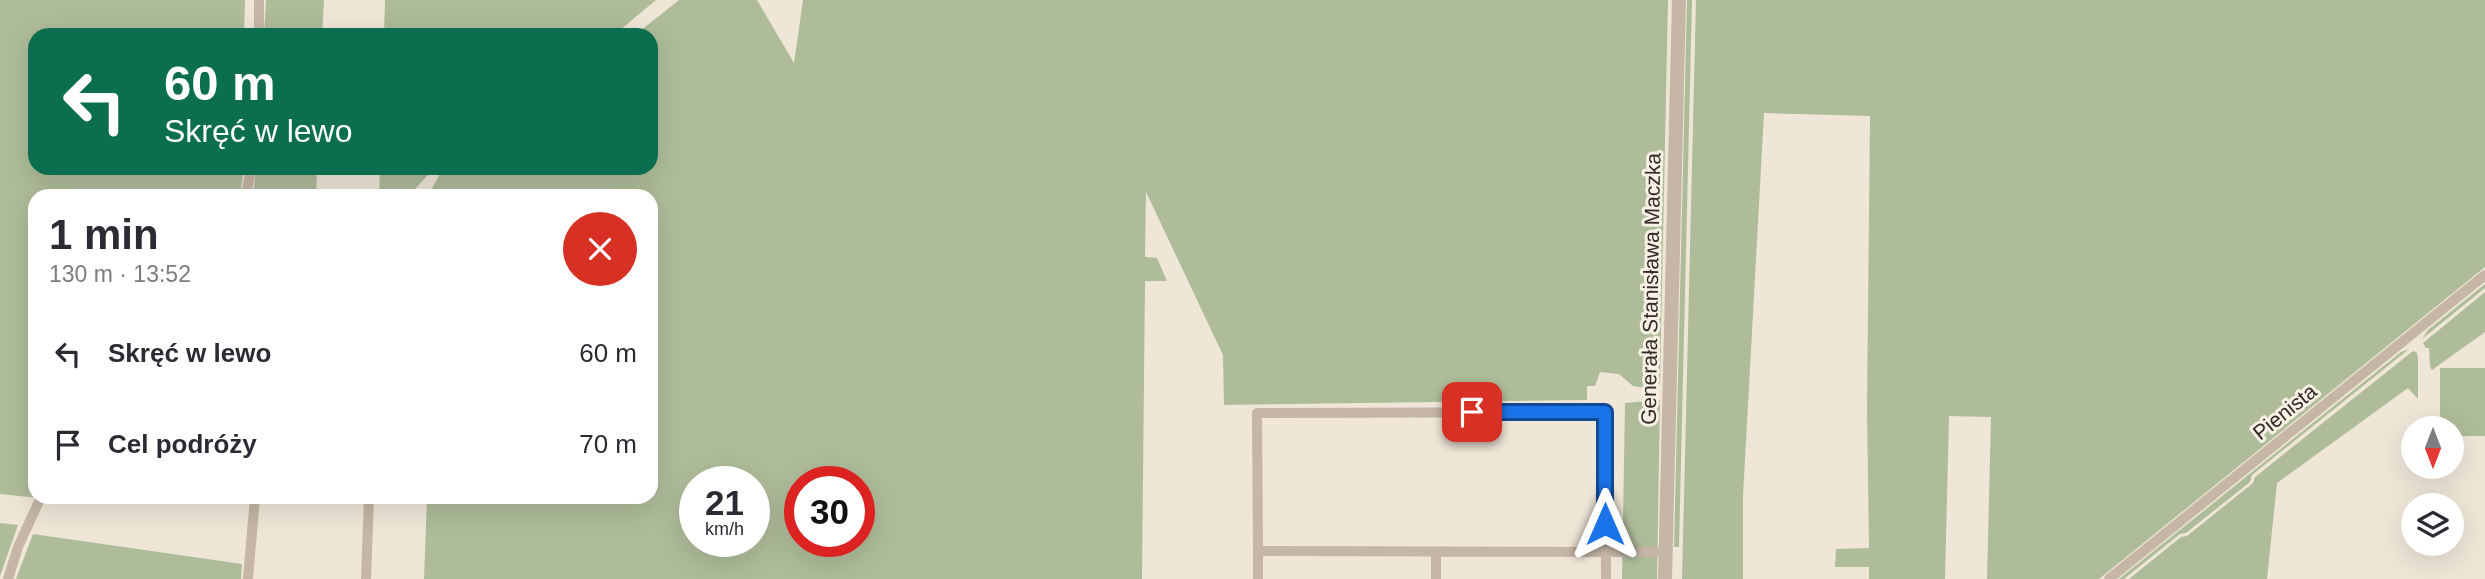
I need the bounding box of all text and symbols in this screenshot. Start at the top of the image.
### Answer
icon: left [49,56,140,147]
text: 60 m [164,56,276,110]
text: Skręć w lewo [164,113,353,149]
street label: Generała Stanisława Maczka [1637,153,1664,425]
text: 1 min [49,211,159,258]
button: close [563,212,637,286]
text: 130 m · 13:52 [49,261,191,287]
icon: left [49,335,87,373]
text: Skręć w lewo [108,338,271,368]
text: 60 m [579,338,637,368]
street label: Pienista [2248,379,2321,444]
pin [1442,382,1502,442]
icon: arrive [1453,393,1491,431]
north arrow [2401,416,2464,480]
map controls [2401,416,2464,556]
icon: arrive [49,426,87,464]
text: Cel podróży [108,429,257,459]
text: 70 m [579,429,637,459]
speed limit sign: 30 [784,466,875,557]
text: 21 [705,483,744,522]
position arrow [1568,487,1642,561]
button: layers [2401,493,2464,556]
text: km/h [705,519,744,539]

